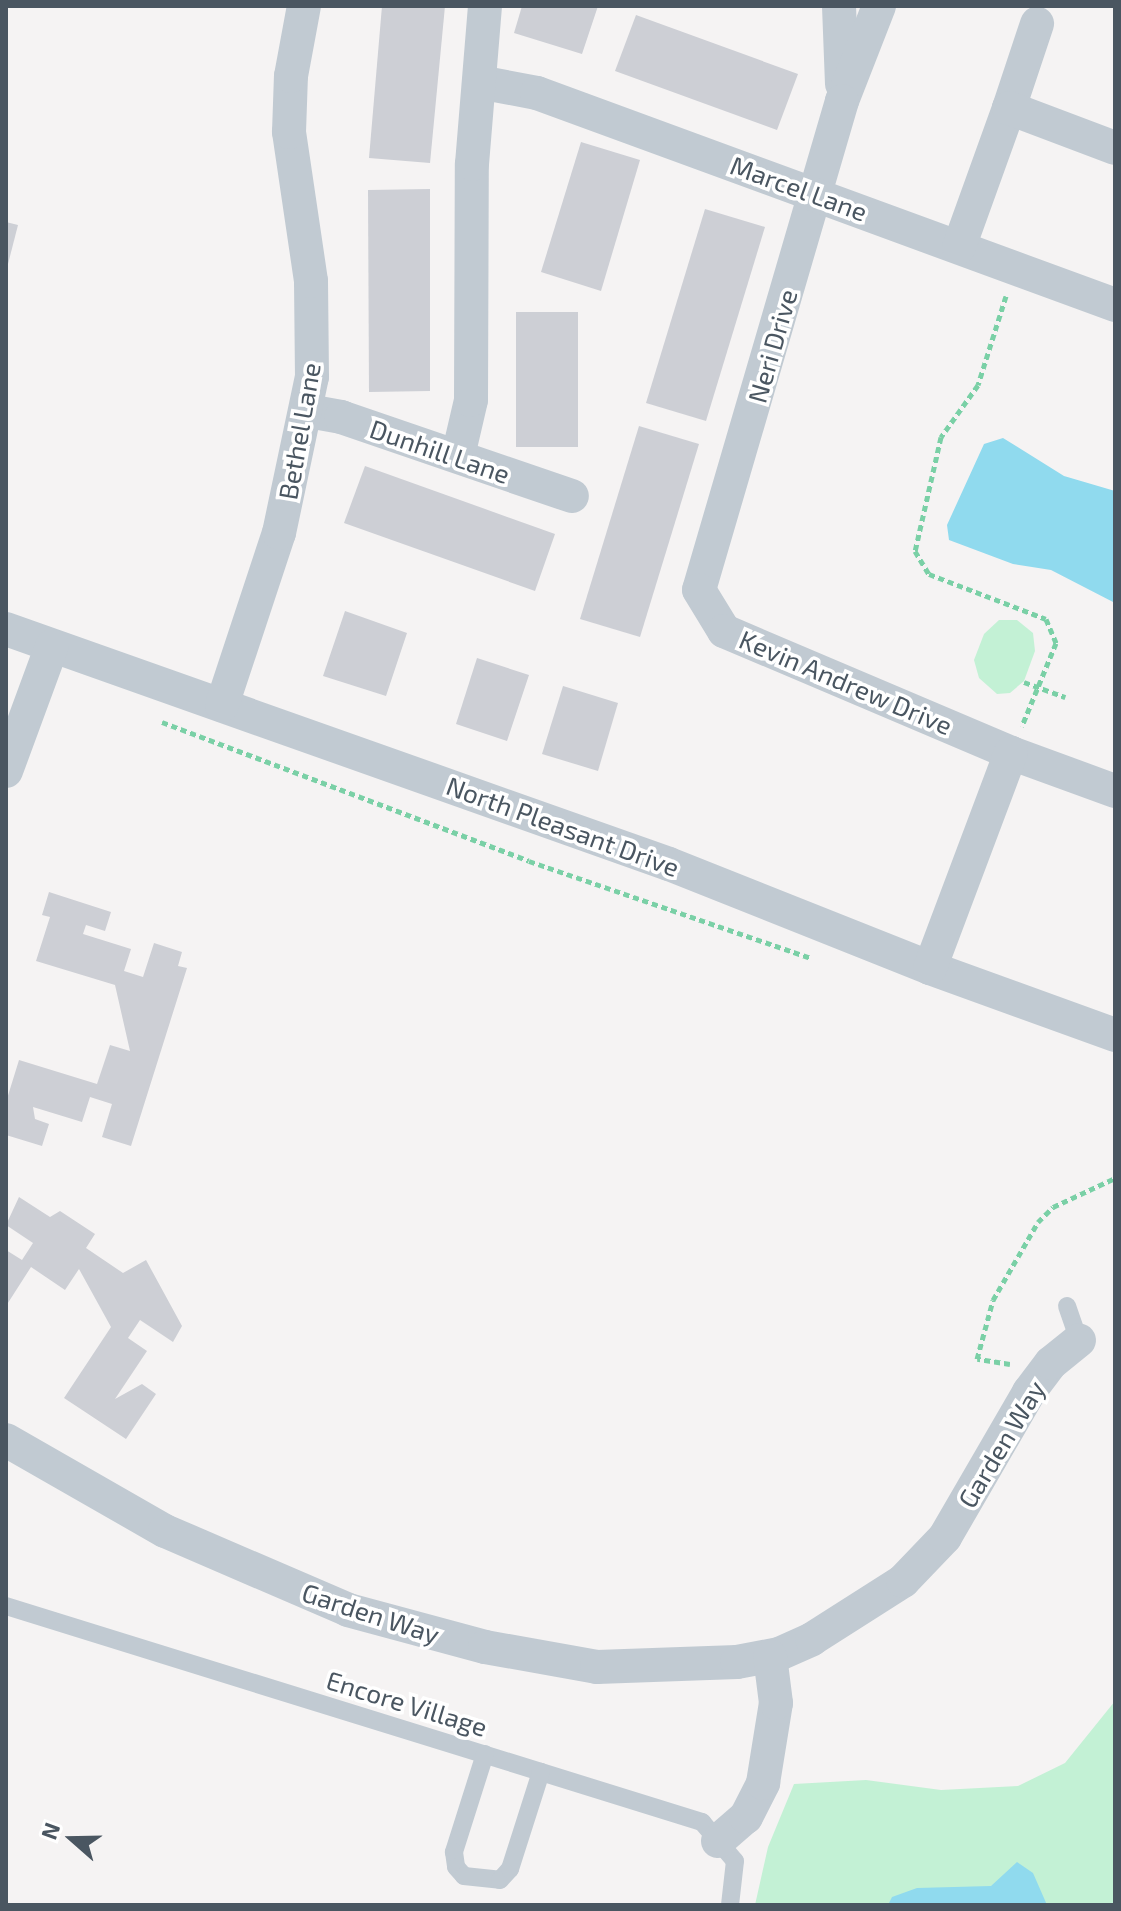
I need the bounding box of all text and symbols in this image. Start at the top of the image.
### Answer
street label: Marcel Lane [726,149,872,227]
street label: Neri Drive [741,286,803,406]
street label: Bethel Lane [272,360,326,502]
street label: Dunhill Lane [366,412,514,490]
street label: Kevin Andrew Drive [734,623,958,741]
street label: North Pleasant Drive [442,769,684,883]
street label: Garden Way [951,1375,1051,1513]
street label: Garden Way [298,1576,444,1650]
street label: Encore Village [323,1664,491,1742]
north arrow [32,1799,112,1879]
text: N [35,1819,64,1843]

